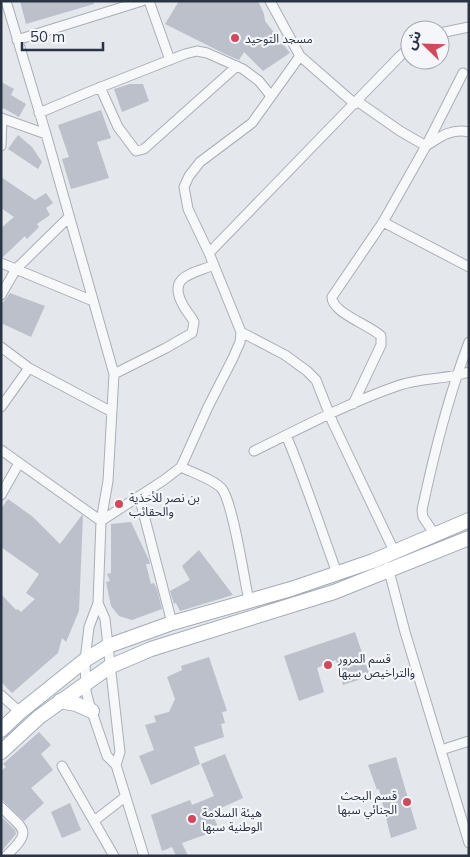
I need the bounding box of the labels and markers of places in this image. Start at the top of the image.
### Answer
place label: مسجد التوحيد [245,31,313,46]
marker: مسجد التوحيد [229,32,241,44]
place label: بن نصر للأحذية والحقائب [129,490,200,519]
marker: بن نصر للأحذية والحقائب [113,498,125,510]
place label: قسم المرور والتراخيص سبها [337,651,415,680]
marker: قسم المرور والتراخيص سبها [322,659,334,671]
place label: قسم البحث الجنائي سبها [337,788,397,819]
marker: قسم البحث الجنائي سبها [401,796,413,808]
place label: هيئة السلامة الوطنية سبها [202,805,263,834]
marker: هيئة السلامة الوطنية سبها [186,813,198,825]

